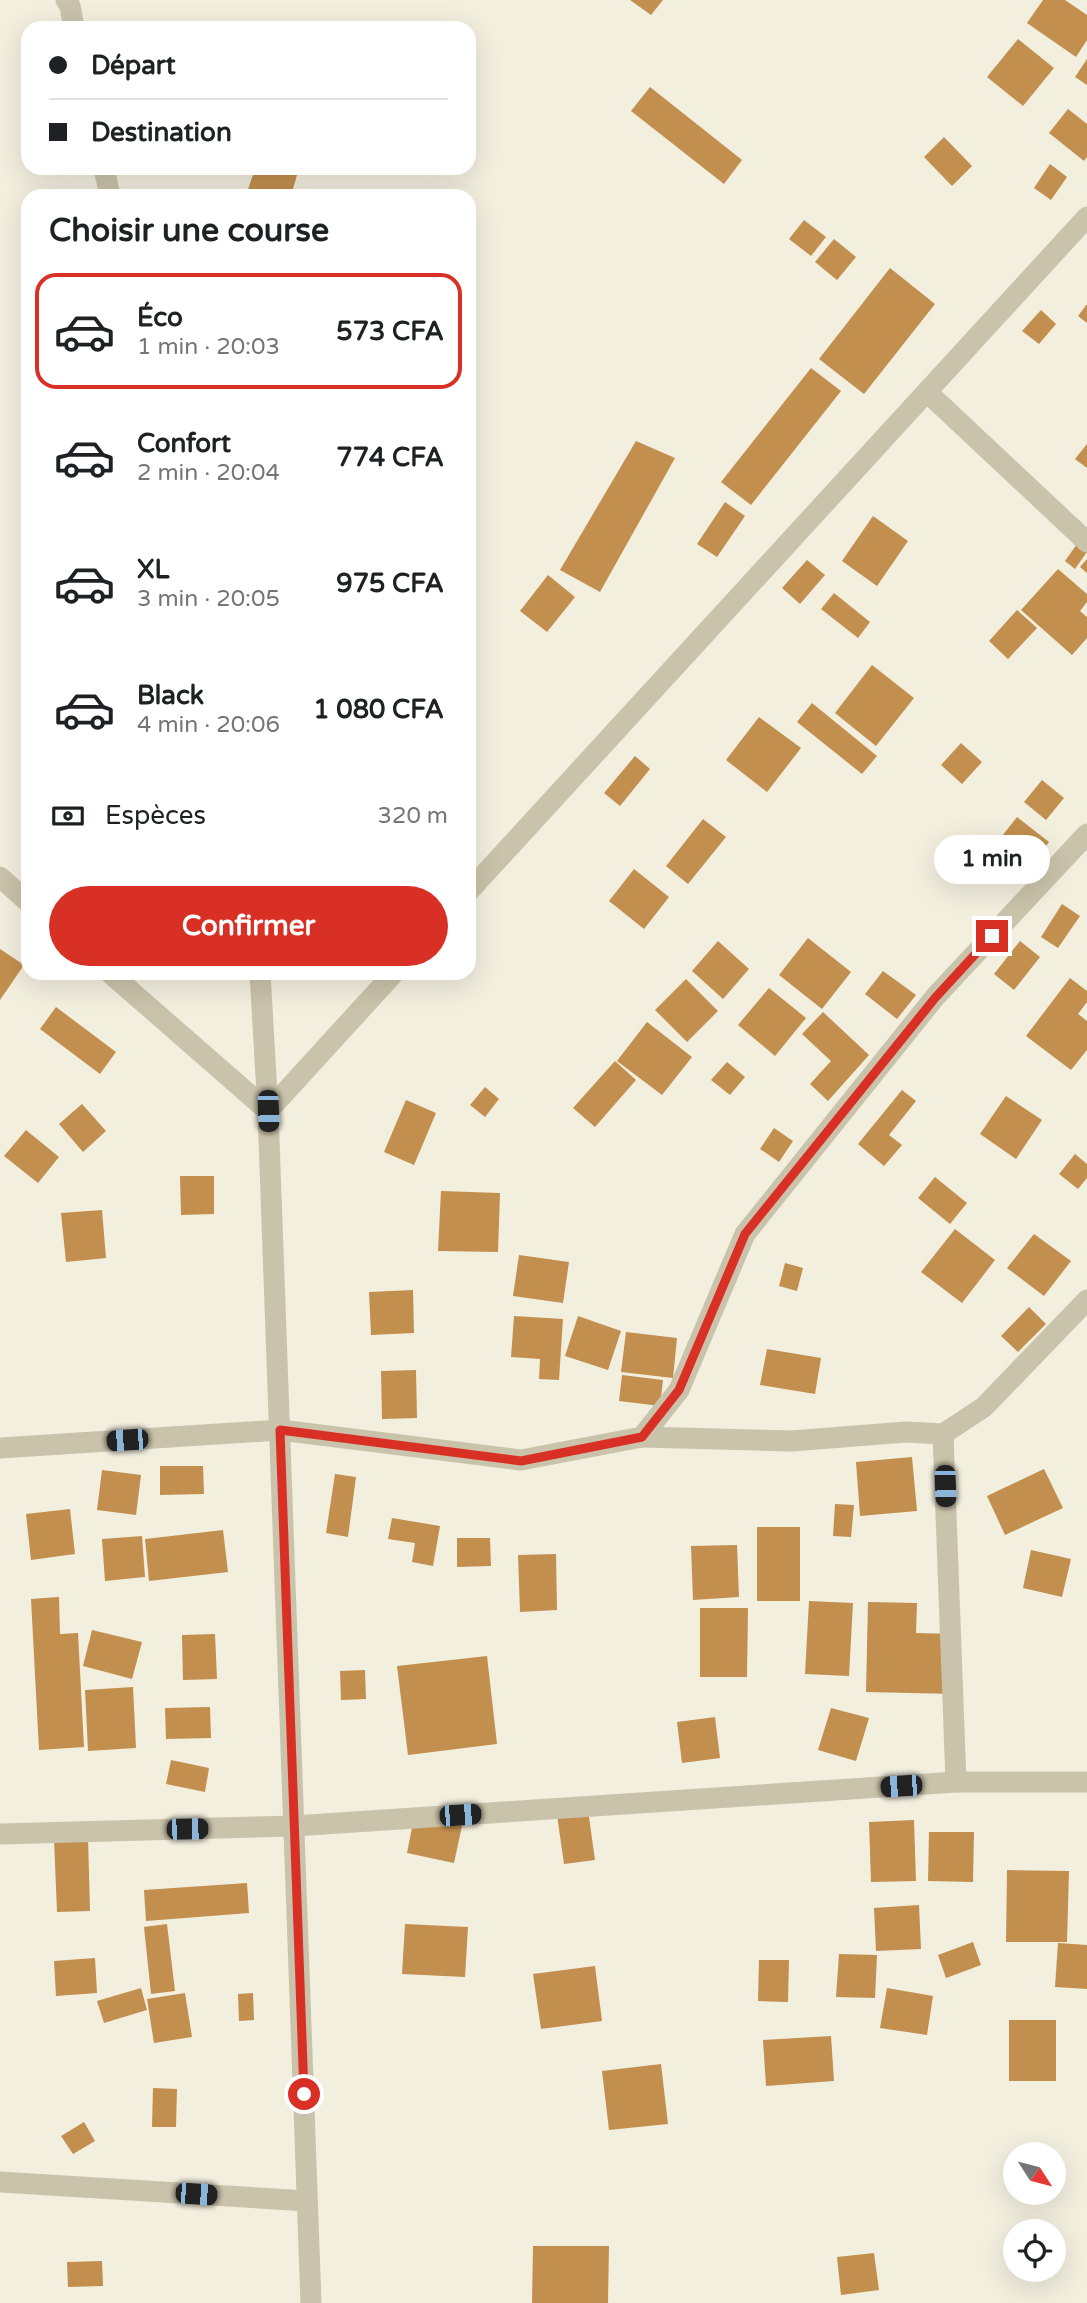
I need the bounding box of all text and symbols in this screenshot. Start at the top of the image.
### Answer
text: Départ [91,50,176,81]
text: Destination [91,117,232,148]
text: Choisir une course [49,212,329,250]
icon: car [53,300,116,363]
text: Éco [137,302,183,333]
text: 573 CFA [336,316,444,347]
text: 1 min · 20:03 [137,333,280,361]
icon: car [53,426,116,489]
text: Confort [137,428,231,459]
text: 774 CFA [336,442,444,473]
text: 2 min · 20:04 [137,459,280,487]
icon: car [53,552,116,615]
text: XL [137,554,169,585]
text: 975 CFA [336,568,444,599]
text: 3 min · 20:05 [137,585,280,613]
icon: car [53,678,116,741]
text: Black [137,680,204,711]
text: 1 080 CFA [313,694,444,725]
text: 4 min · 20:06 [137,711,280,739]
icon: cash [49,797,87,835]
text: Espèces [105,800,206,831]
text: 320 m [378,802,448,830]
callout: 1 min [934,834,1050,884]
text: 1 min [961,845,1023,873]
button: Confirmer [49,886,448,966]
route end [976,920,1008,952]
car [257,1090,280,1132]
car [106,1428,149,1452]
car [934,1465,957,1507]
car [880,1774,923,1798]
car [439,1803,482,1827]
car [166,1818,209,1840]
route start [288,2078,320,2110]
north arrow [1003,2142,1066,2205]
map controls [1003,2142,1066,2282]
car [175,2182,218,2206]
button: locate [1003,2219,1066,2282]

